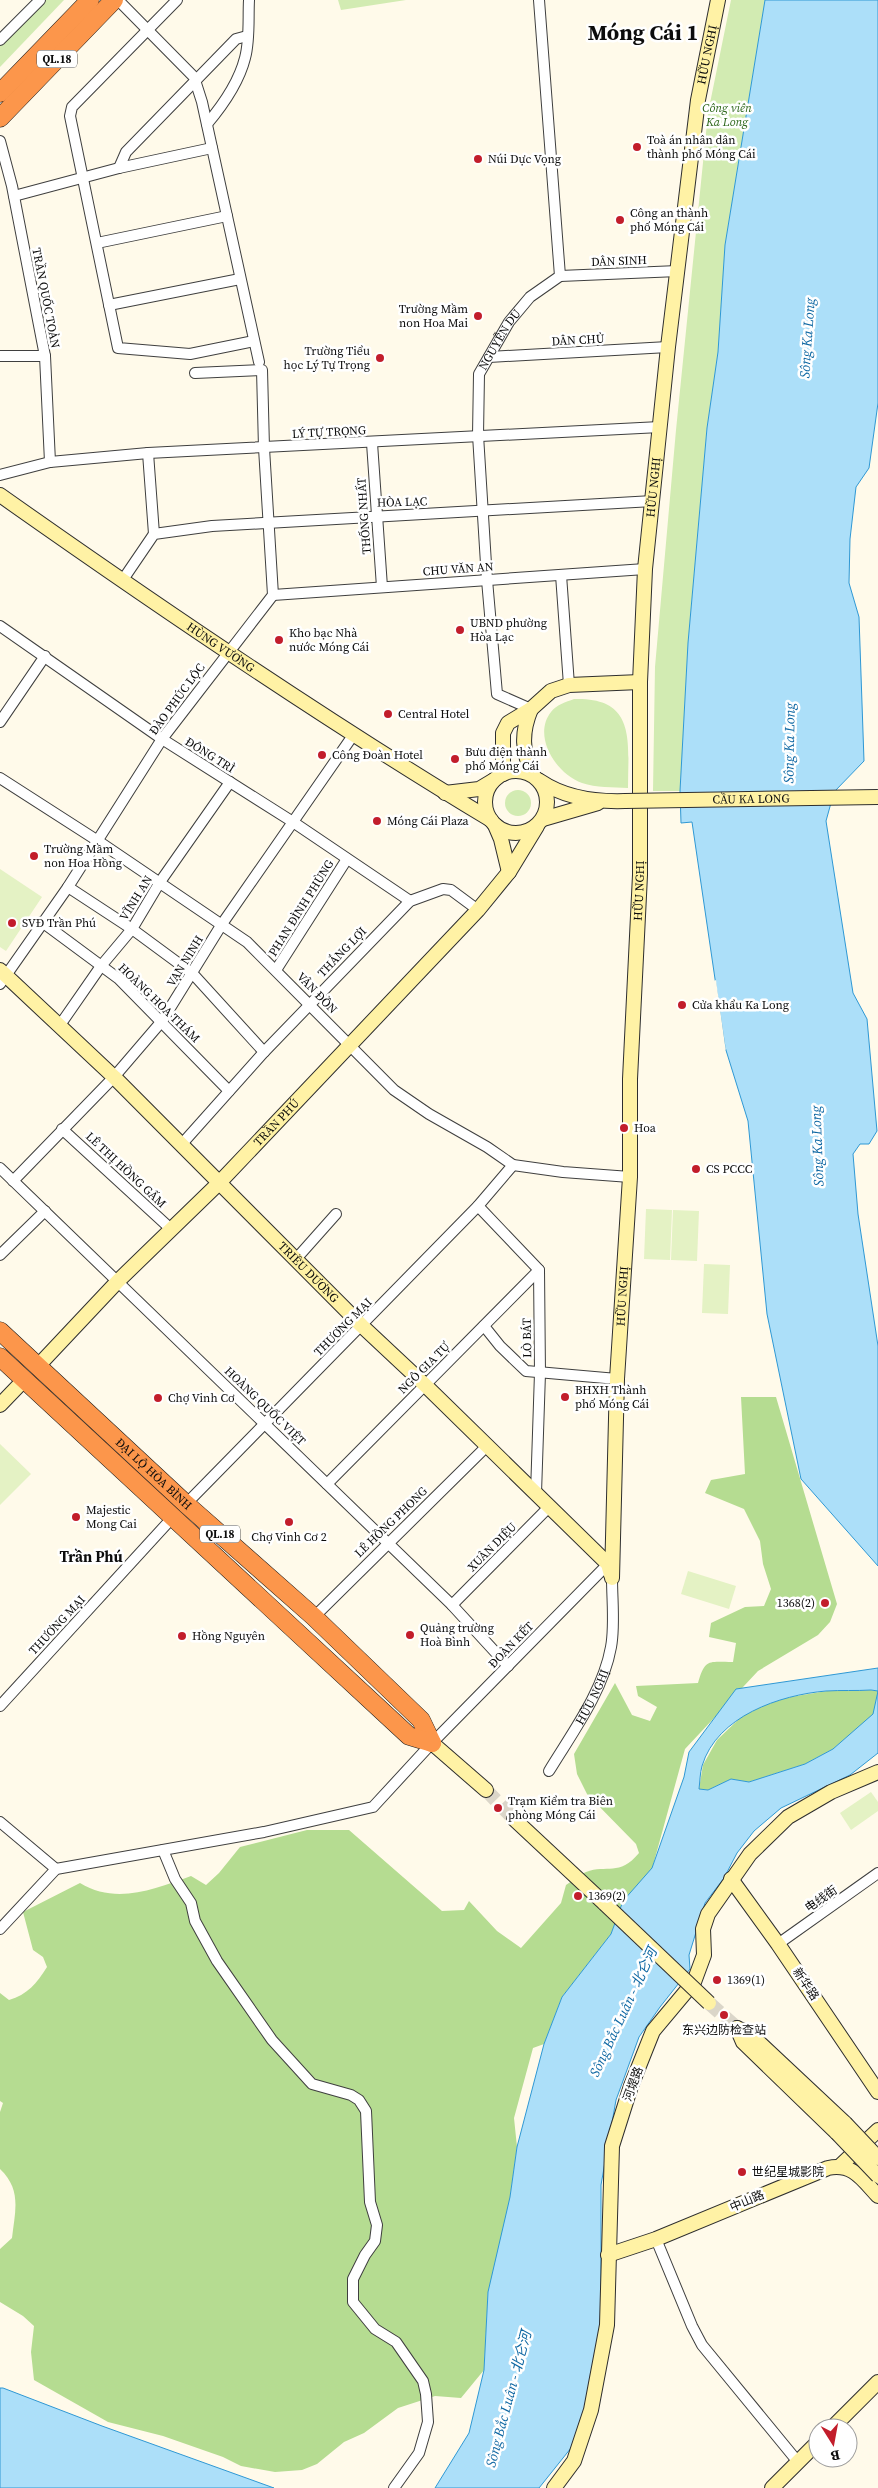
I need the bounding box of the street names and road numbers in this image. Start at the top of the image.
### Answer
street label: HỮU NGHỊ [693,24,721,86]
road number: QL.18 [37,51,77,68]
street label: TRẦN QUỐC TOẢN [28,247,64,350]
street label: DÂN SINH [591,252,647,270]
street label: NGUYỄN DU [475,306,525,373]
street label: DÂN CHỦ [551,331,605,349]
street label: LÝ TỰ TRỌNG [292,422,366,442]
street label: HỮU NGHỊ [642,457,665,518]
street label: THỐNG NHẤT [353,476,375,555]
street label: HÒA LẠC [377,493,428,511]
street label: CHU VĂN AN [422,559,494,579]
street label: HÙNG VƯƠNG [183,619,258,676]
street label: ĐÀO PHÚC LỘC [146,660,209,738]
street label: ĐÔNG TRÌ [182,733,238,777]
street label: CẦU KA LONG [712,790,790,808]
street label: PHAN ĐÌNH PHÙNG [265,857,337,959]
street label: HỮU NGHỊ [630,861,648,921]
street label: VĨNH AN [116,872,156,924]
street label: THẮNG LỢI [314,924,370,980]
street label: VẠN NINH [163,932,207,990]
street label: HOÀNG HOA THÁM [115,960,203,1046]
street label: VÂN ĐỒN [293,969,341,1017]
street label: TRẦN PHÚ [250,1095,303,1150]
street label: LÊ THỊ HỒNG GẤM [82,1129,170,1212]
street label: TRIỀU DƯƠNG [275,1238,342,1306]
street label: HỮU NGHỊ [612,1266,632,1327]
street label: THƯƠNG MẠI [310,1294,376,1360]
street label: LÒ BÁT [519,1317,535,1358]
street label: NGÔ GIA TỰ [395,1338,454,1397]
street label: HOÀNG QUỐC VIỆT [221,1363,310,1449]
street label: ĐẠI LỘ HÒA BÌNH [112,1434,195,1514]
street label: LÊ HỒNG PHONG [351,1483,431,1561]
street label: XUÂN DIỆU [464,1519,520,1575]
road number: QL.18 [200,1526,240,1542]
street label: THƯƠNG MẠI [25,1592,89,1658]
street label: ĐOÀN KẾT [485,1618,538,1672]
street label: HỮU NGHỊ [572,1667,613,1728]
street label: 电线街 [802,1882,840,1916]
street label: 新华路 [789,1965,823,2003]
street label: 河堤路 [619,2064,647,2104]
street label: 中山路 [727,2187,767,2215]

